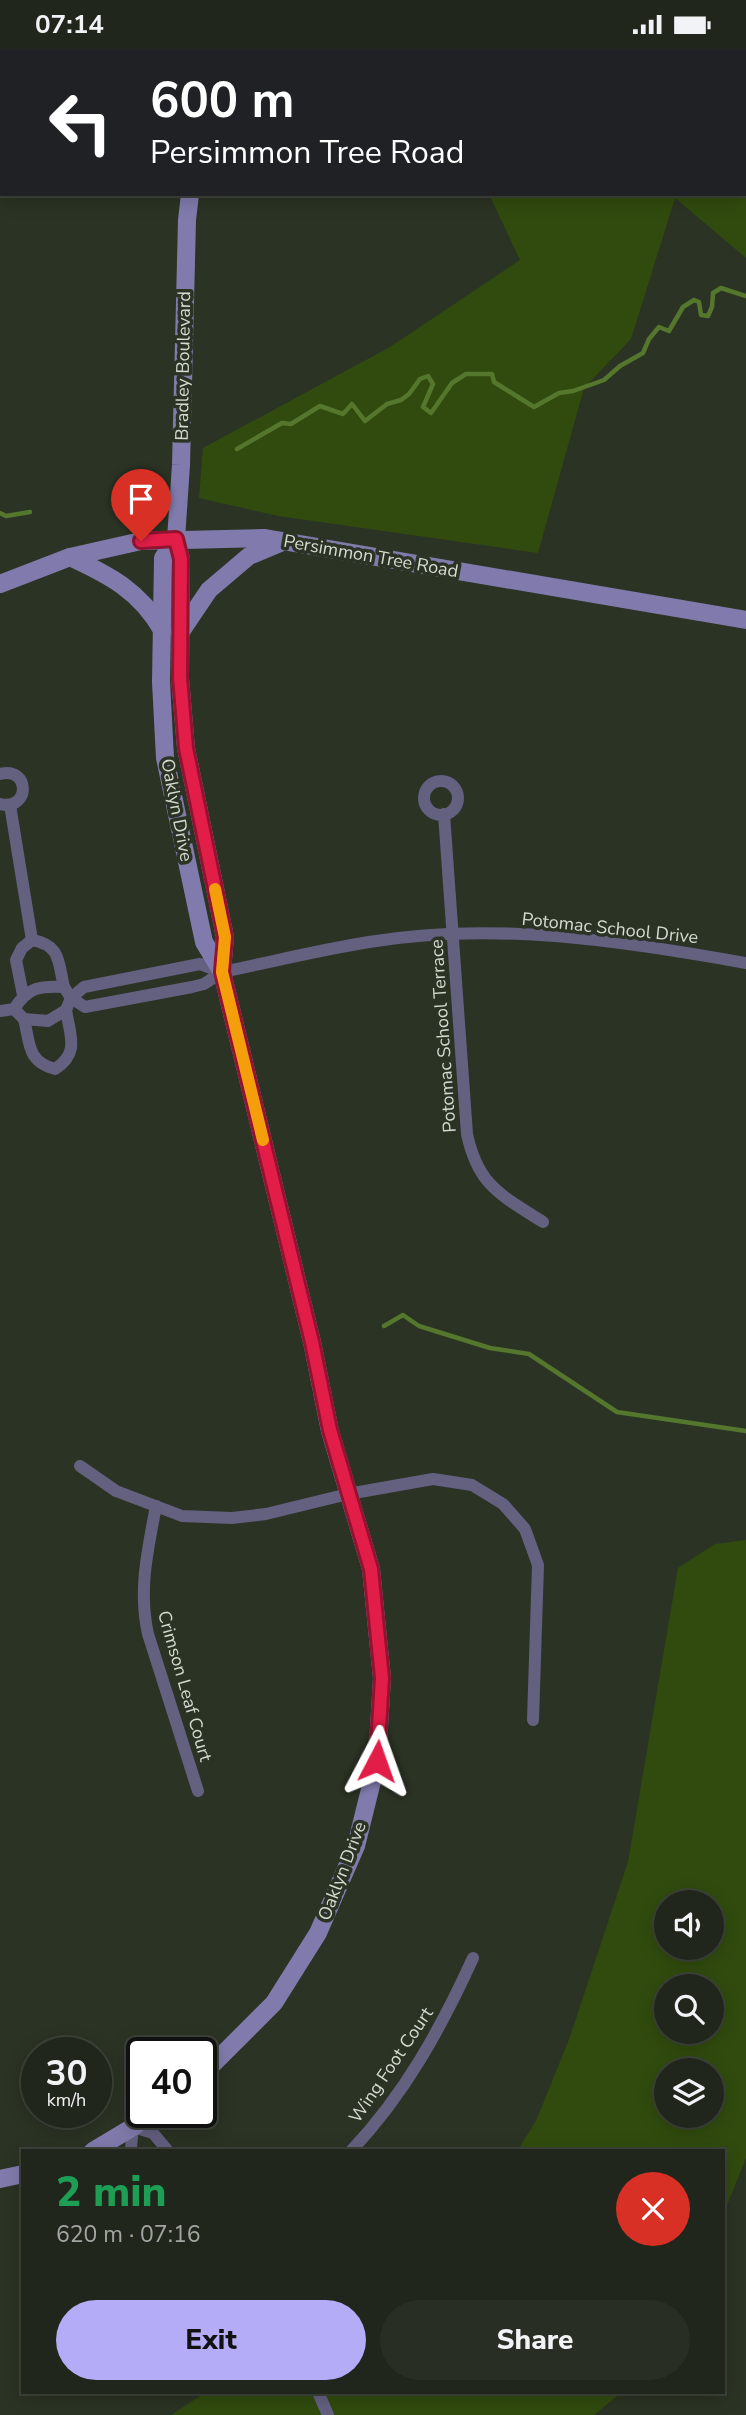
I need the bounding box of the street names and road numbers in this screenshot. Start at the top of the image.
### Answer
street label: Bradley Boulevard [170,291,196,441]
street label: Persimmon Tree Road [282,529,460,583]
street label: Oaklyn Drive [155,757,199,863]
street label: Potomac School Drive [521,907,699,949]
street label: Potomac School Terrace [424,939,462,1133]
street label: Crimson Leaf Court [152,1608,218,1765]
street label: Oaklyn Drive [312,1818,372,1924]
street label: Wing Foot Court [343,2002,439,2127]

